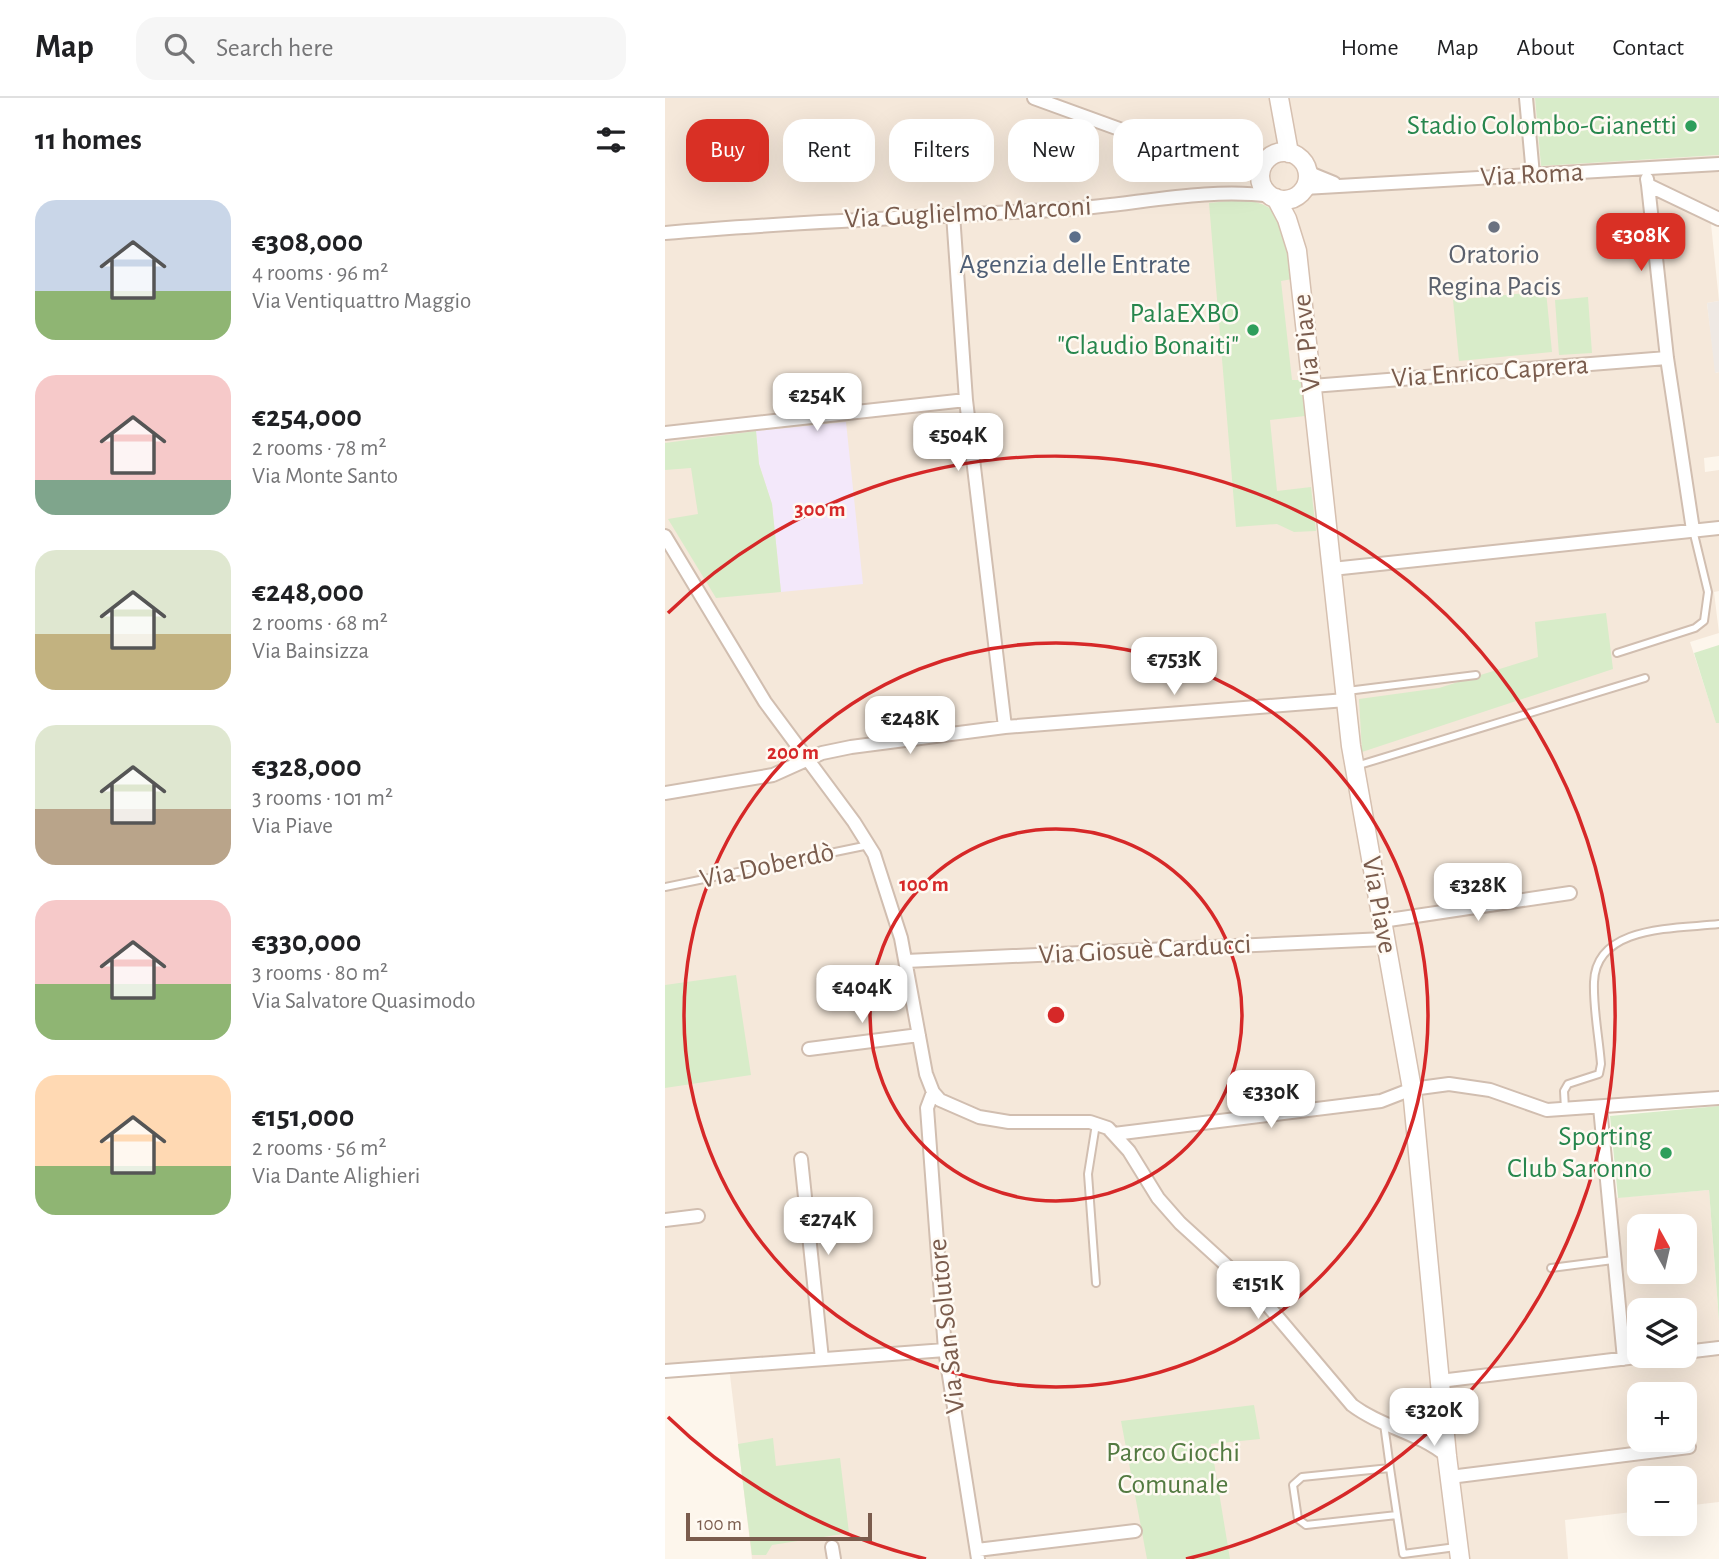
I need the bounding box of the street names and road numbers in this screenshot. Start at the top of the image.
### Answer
street label: Via Roma [1480,158,1584,192]
street label: Via Guglielmo Marconi [844,193,1092,233]
street label: Via Piave [1288,293,1326,393]
street label: Via Enrico Caprera [1390,351,1590,393]
street label: Via Doberdò [697,838,837,894]
street label: Via Piave [1357,854,1401,956]
street label: Via Giosuè Carducci [1038,930,1252,970]
street label: Via San Solutore [924,1237,970,1415]

